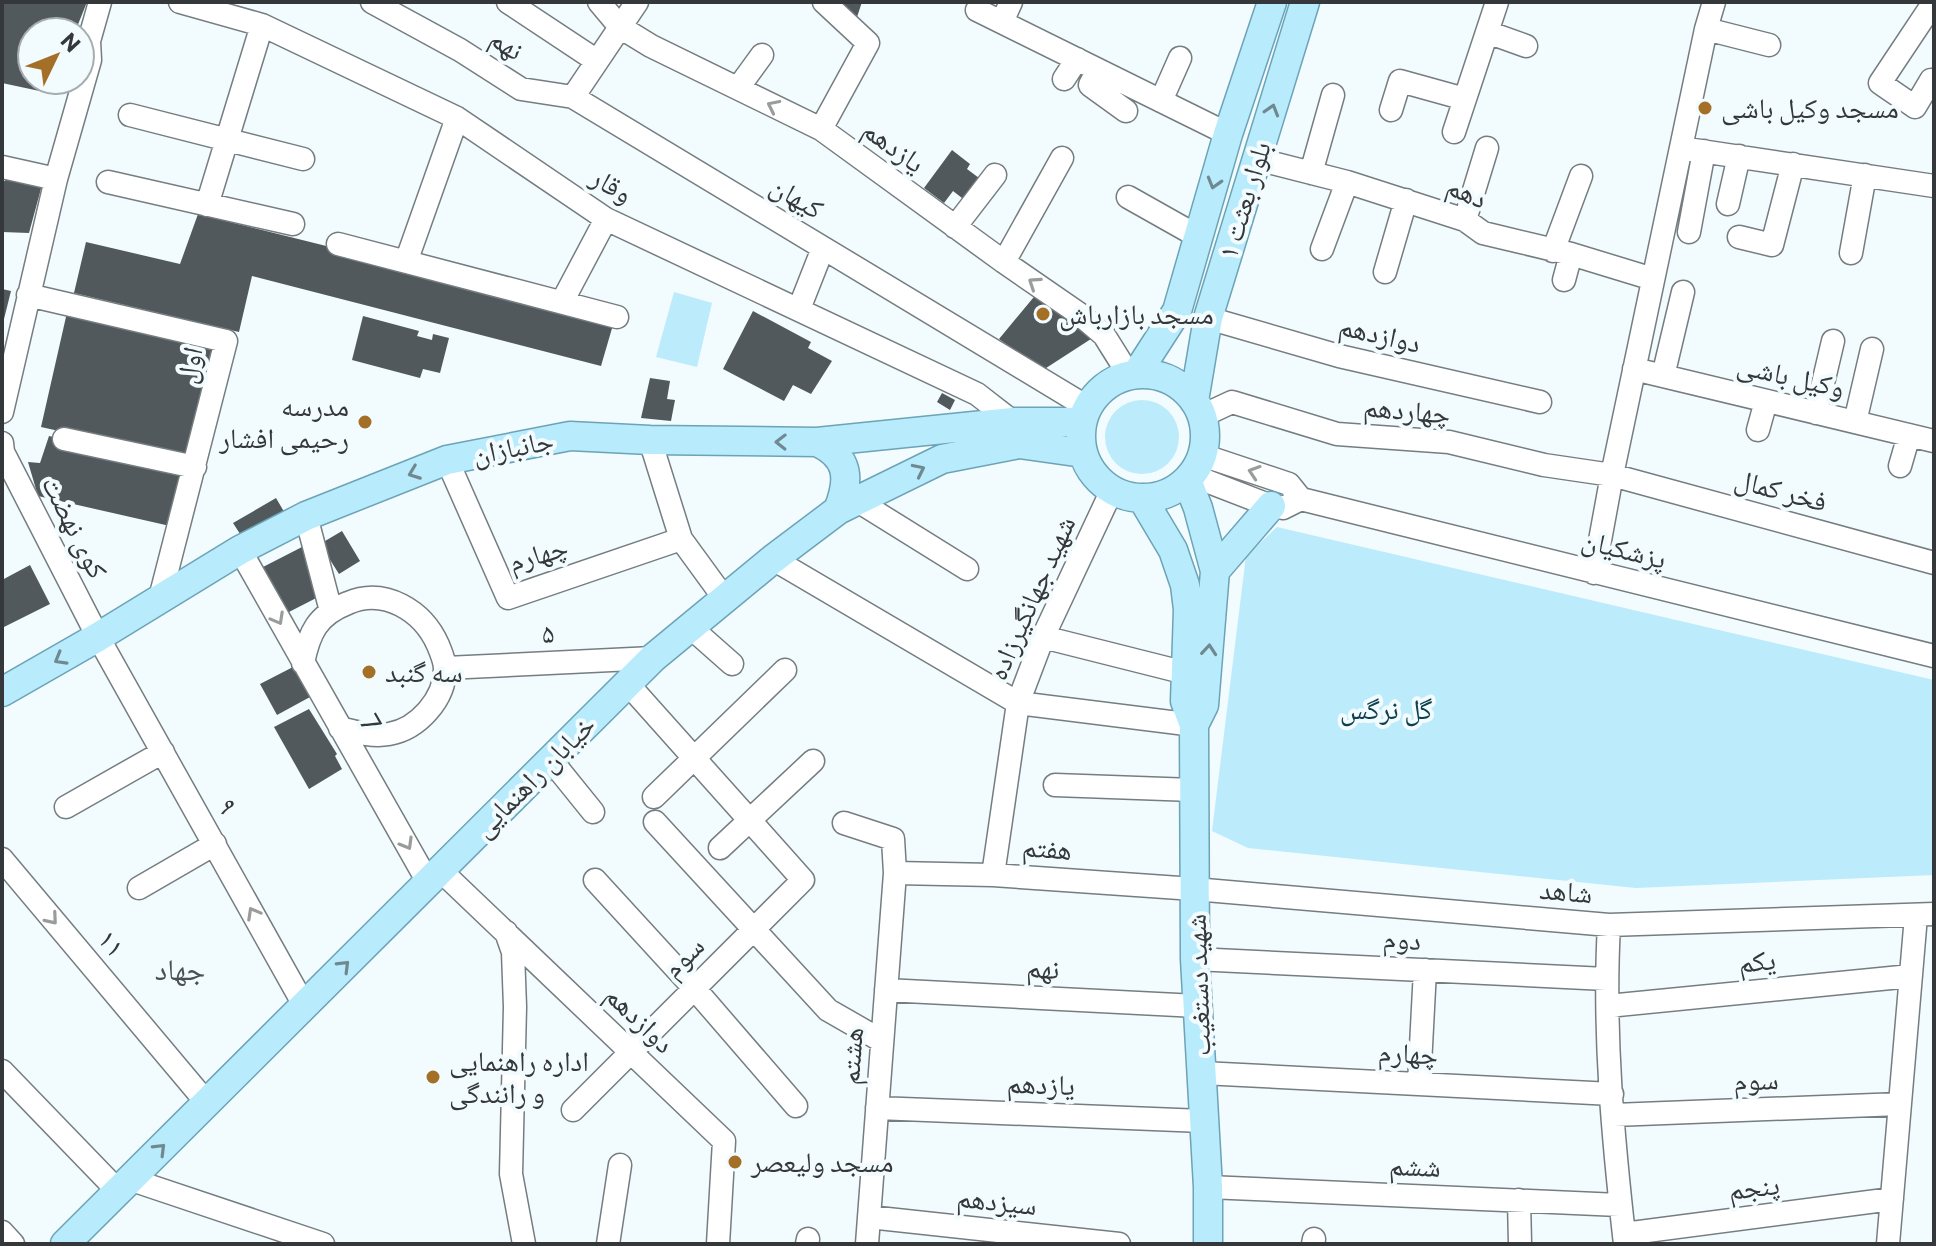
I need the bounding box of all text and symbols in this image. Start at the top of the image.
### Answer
north arrow [16,16,96,96]
street label: نهم [483,20,531,69]
text: N [55,27,86,57]
place label: مسجد وکیل باشی [1721,90,1899,126]
marker: مسجد وکیل باشی [1696,99,1714,117]
one-way arrow [767,100,782,116]
one-way arrow [1263,104,1279,117]
street label: یازدهم [855,111,932,181]
street label: بلوار بعثت ۱ [1209,137,1277,262]
street label: وقار [585,158,640,210]
street label: کیهان [764,167,831,226]
street label: دهم [1441,167,1493,217]
one-way arrow [1207,175,1224,189]
one-way arrow [1029,278,1043,293]
place label: مسجد بازارباش [1059,296,1214,332]
marker: مسجد بازارباش [1034,305,1052,323]
street label: دوازدهم [1335,307,1424,362]
street label: اول [167,343,210,387]
street label: وکیل باشی [1734,346,1848,406]
place label: مدرسه رحیمی افشار [218,388,349,456]
street label: چهاردهم [1362,388,1452,433]
marker: مدرسه رحیمی افشار [356,413,374,431]
street label: جانبازان [469,422,556,471]
one-way arrow [774,433,787,451]
street label: فخر کمال [1731,460,1831,519]
one-way arrow [408,464,422,480]
one-way arrow [911,464,926,480]
one-way arrow [1248,466,1262,482]
street label: کوی نهضت [35,470,116,584]
street label: شهید جهانگیرزاده [979,510,1082,685]
street label: پزشکیان [1578,521,1670,576]
street label: چهارم [504,528,572,581]
one-way arrow [268,610,283,625]
street label: ۵ [541,615,555,649]
one-way arrow [1200,643,1217,656]
one-way arrow [54,649,69,665]
place label: سه گنبد [385,654,463,688]
marker: سه گنبد [360,663,378,681]
park label: گل نرگس [1340,691,1433,727]
street label: خیابان راهنمایی [465,707,603,845]
street label: 7 [353,708,390,737]
street label: ۹ [211,792,247,819]
street label: هفتم [1021,828,1073,869]
one-way arrow [397,836,413,850]
street label: شاهد [1538,871,1594,909]
one-way arrow [247,906,262,921]
one-way arrow [42,909,57,924]
street label: شهید دستغیب [1178,913,1217,1057]
street label: دوم [1382,920,1422,959]
street label: ۱۱ [92,922,134,963]
street label: سوم [654,928,712,986]
street label: یکم [1737,941,1778,982]
district label: جهاد [155,949,205,987]
street label: نهم [1025,949,1060,988]
one-way arrow [335,961,349,975]
street label: دوازدهم [597,977,682,1061]
street label: هشتم [831,1026,872,1086]
street label: چهارم [1377,1033,1439,1074]
place label: اداره راهنمایی و رانندگی [449,1043,589,1111]
street label: سوم [1733,1061,1779,1100]
street label: یازدهم [1006,1065,1076,1104]
marker: اداره راهنمایی و رانندگی [424,1068,442,1086]
one-way arrow [150,1144,165,1159]
place label: مسجد ولیعصر [750,1144,893,1178]
street label: ششم [1388,1147,1442,1186]
marker: مسجد ولیعصر [726,1153,744,1171]
street label: پنجم [1726,1166,1782,1209]
street label: سیزدهم [955,1179,1039,1224]

